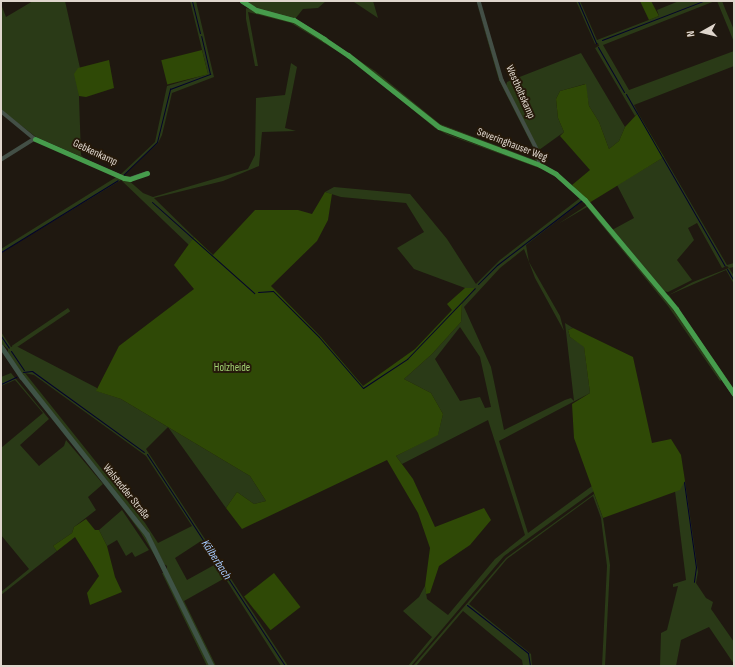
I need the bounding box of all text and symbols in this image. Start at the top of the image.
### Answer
north arrow [683,12,723,52]
text: N [684,30,697,38]
street label: Westholtskamp [502,63,538,121]
street label: Severinghauser Weg [475,125,549,165]
street label: Gebkenkamp [71,137,119,169]
park label: Holzheide [214,361,250,375]
street label: Walstedder Straße [100,462,152,522]
water label: Kälberbach [198,537,234,583]

